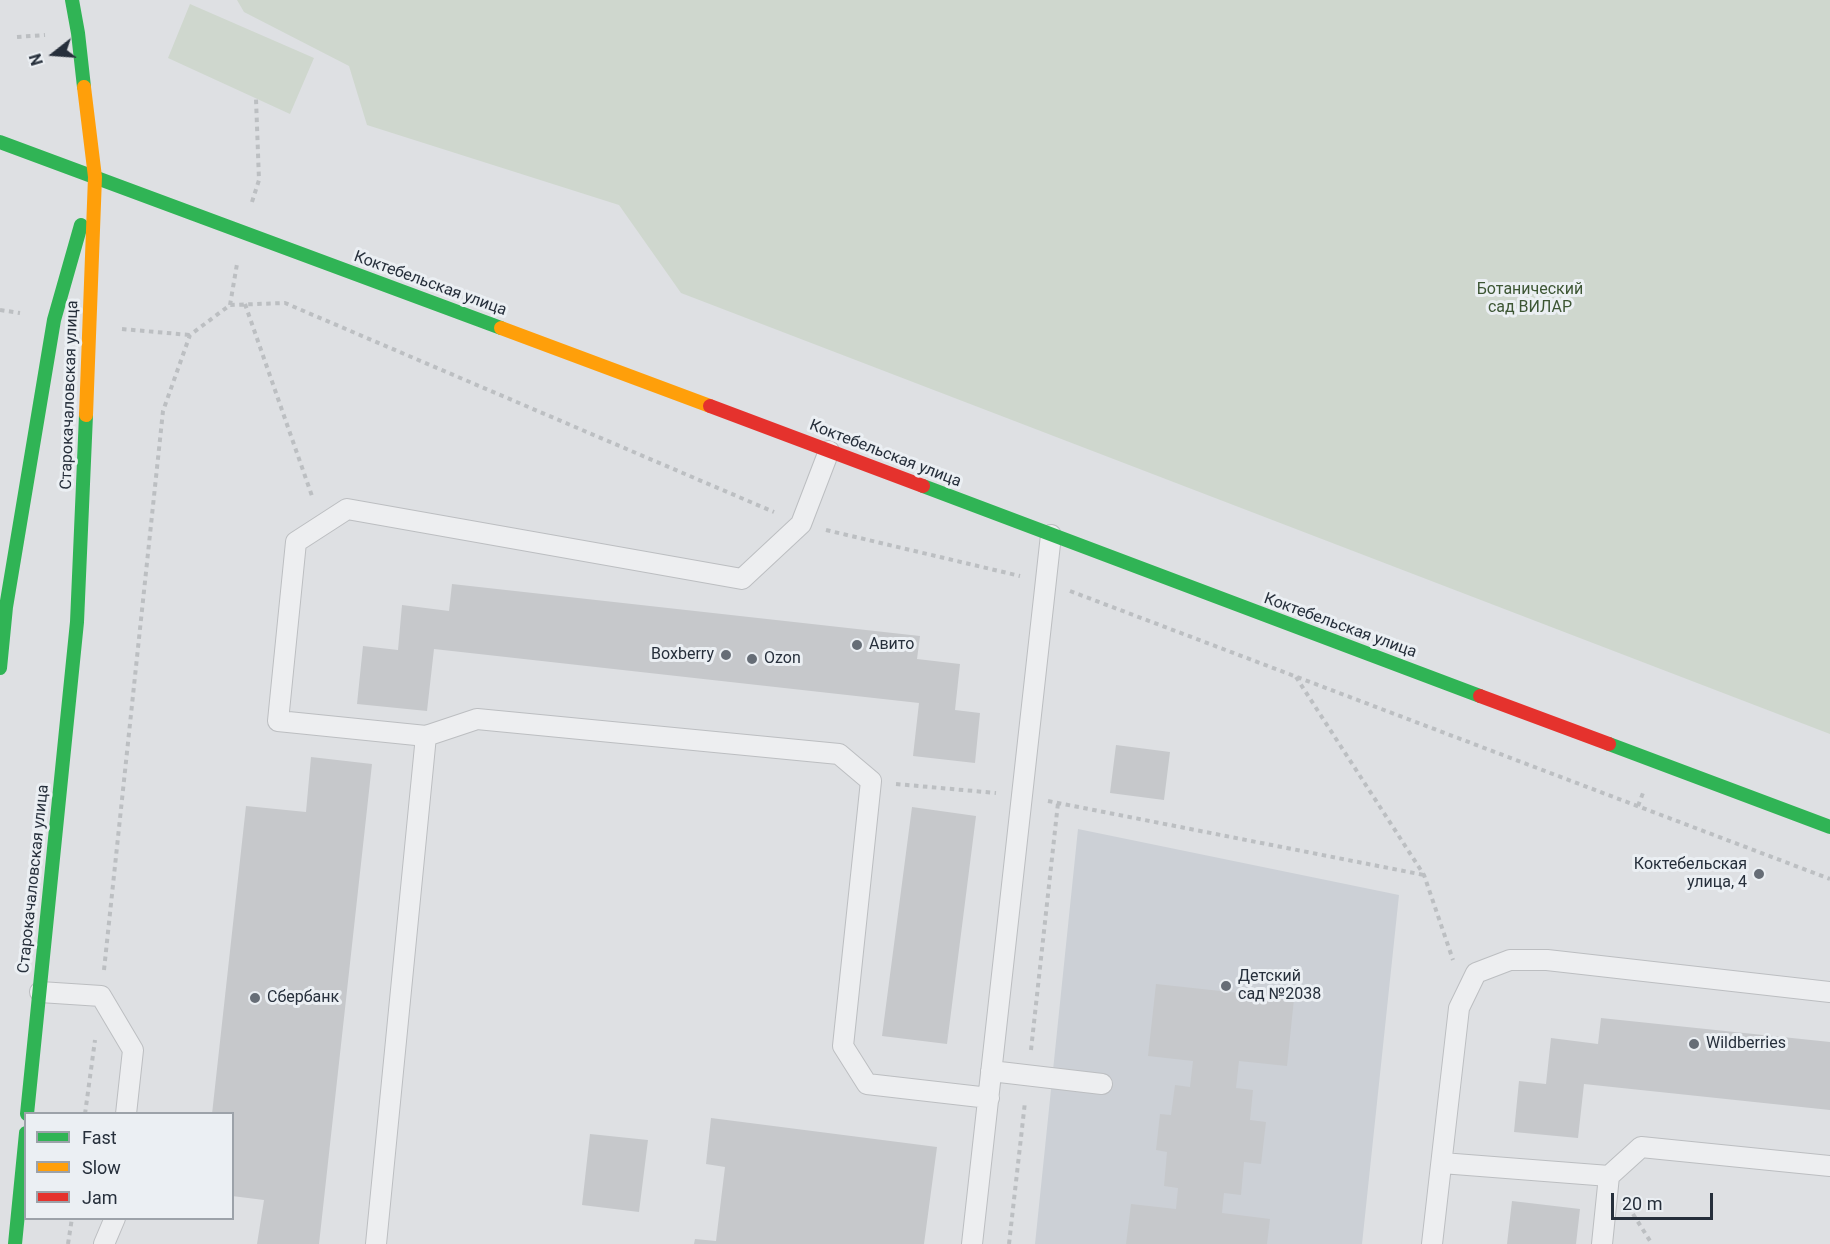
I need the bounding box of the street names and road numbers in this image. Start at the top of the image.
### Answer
street label: Коктебельская улица [351,247,509,321]
street label: Старокачаловская улица [57,300,83,490]
street label: Коктебельская улица [806,416,964,492]
street label: Коктебельская улица [1261,589,1419,663]
street label: Старокачаловская улица [15,784,53,974]

